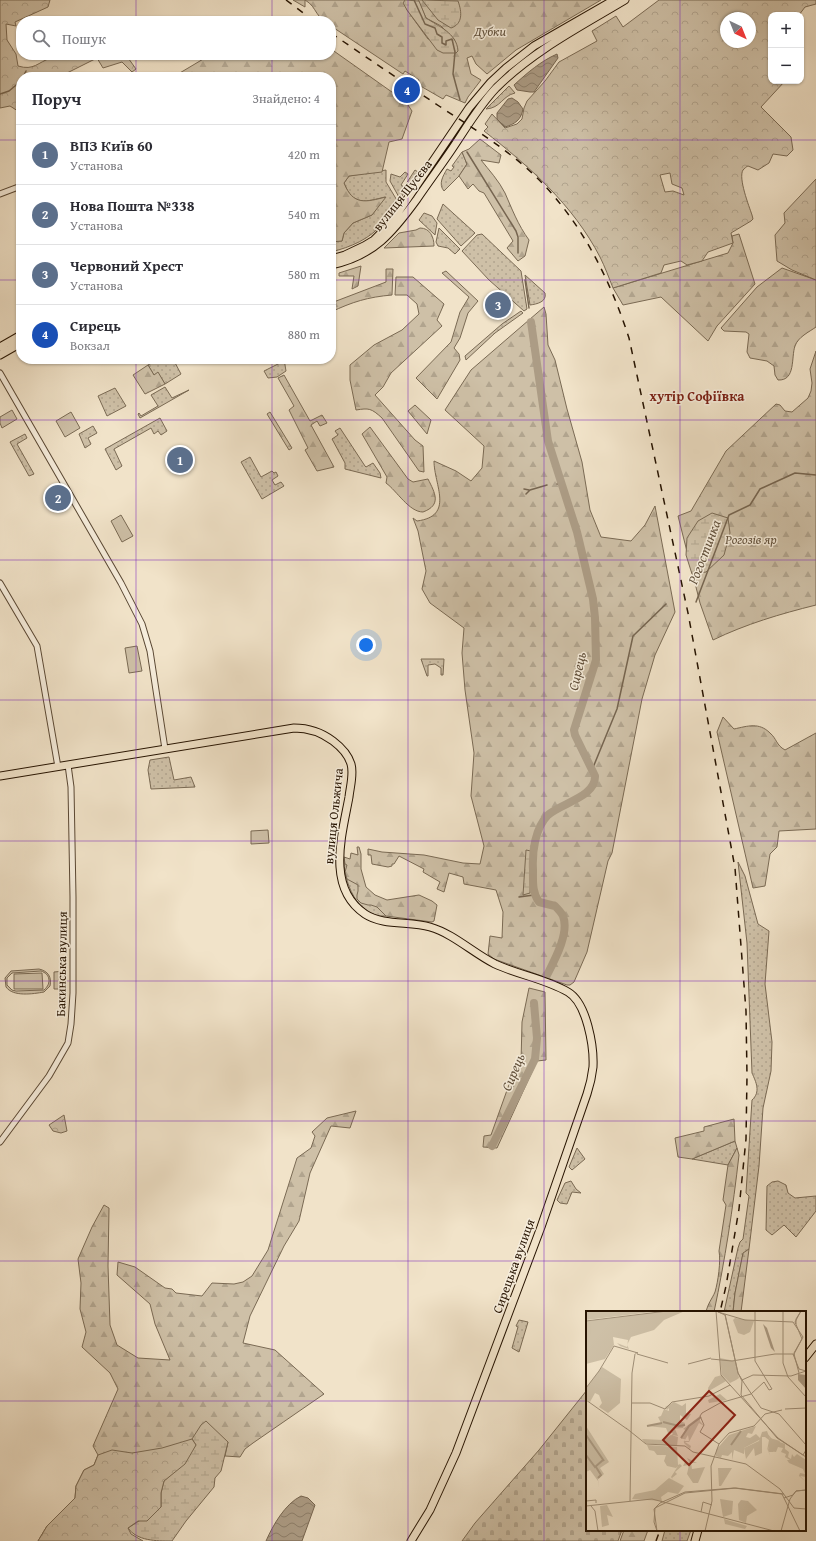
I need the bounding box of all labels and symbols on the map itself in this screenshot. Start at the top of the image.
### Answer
north arrow [720,12,756,48]
park label: Дубки [473,22,506,41]
pin: 4 [394,75,420,105]
street label: вулиця Щусєва [368,155,437,235]
pin: 3 [485,290,511,320]
district label: хутір Софіївка [650,386,745,406]
pin: 1 [167,445,193,475]
pin: 2 [45,483,71,513]
water label: Рогостинка [682,516,726,588]
park label: Рогозів яр [724,530,777,549]
your location [356,635,376,655]
water label: Сирець [563,649,591,692]
street label: вулиця Ольжича [319,766,348,865]
street label: Бакинська вулиця [51,911,72,1017]
water label: Сирець [496,1050,530,1094]
street label: Сирецька вулиця [488,1216,539,1316]
inset map [586,1311,806,1531]

